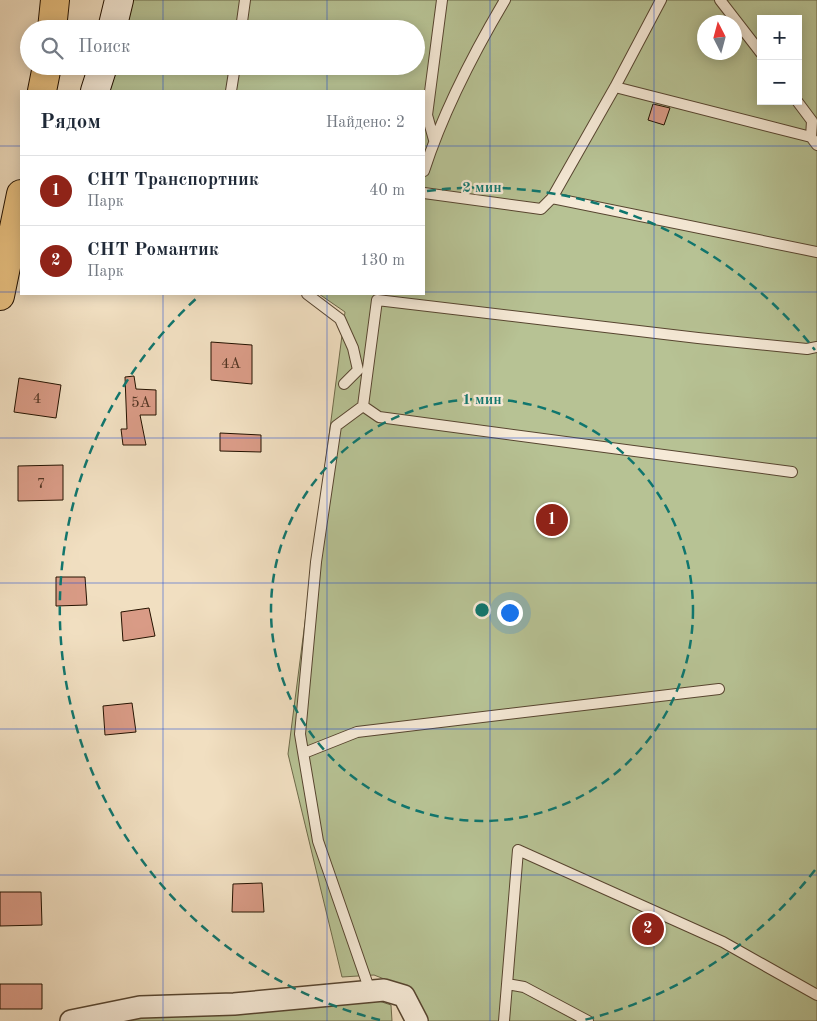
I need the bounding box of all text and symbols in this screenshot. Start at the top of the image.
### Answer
north arrow [697,15,742,60]
map controls [757,15,802,105]
button: + [757,15,802,60]
search box [20,20,425,75]
icon: search [38,34,66,62]
text: Поиск [78,38,130,57]
button: − [757,60,802,105]
text: Рядом [40,112,101,133]
text: Найдено: 2 [326,115,405,131]
text: СНТ Транспортник [87,171,259,190]
text: 2 мин [462,181,502,196]
text: 1 [51,183,61,199]
text: 40 m [369,183,405,199]
text: Парк [87,194,124,210]
text: СНТ Романтик [87,241,219,260]
text: 2 [51,253,61,269]
text: 130 m [360,253,405,269]
text: Парк [87,264,124,280]
house number: 4А [221,357,242,372]
house number: 4 [33,392,41,407]
text: 1 мин [462,393,502,408]
house number: 5А [131,396,152,411]
house number: 7 [37,477,45,492]
pin: 1 [536,501,568,539]
your location [497,600,523,626]
centre of rings [473,601,491,619]
pin: 2 [632,910,664,948]

